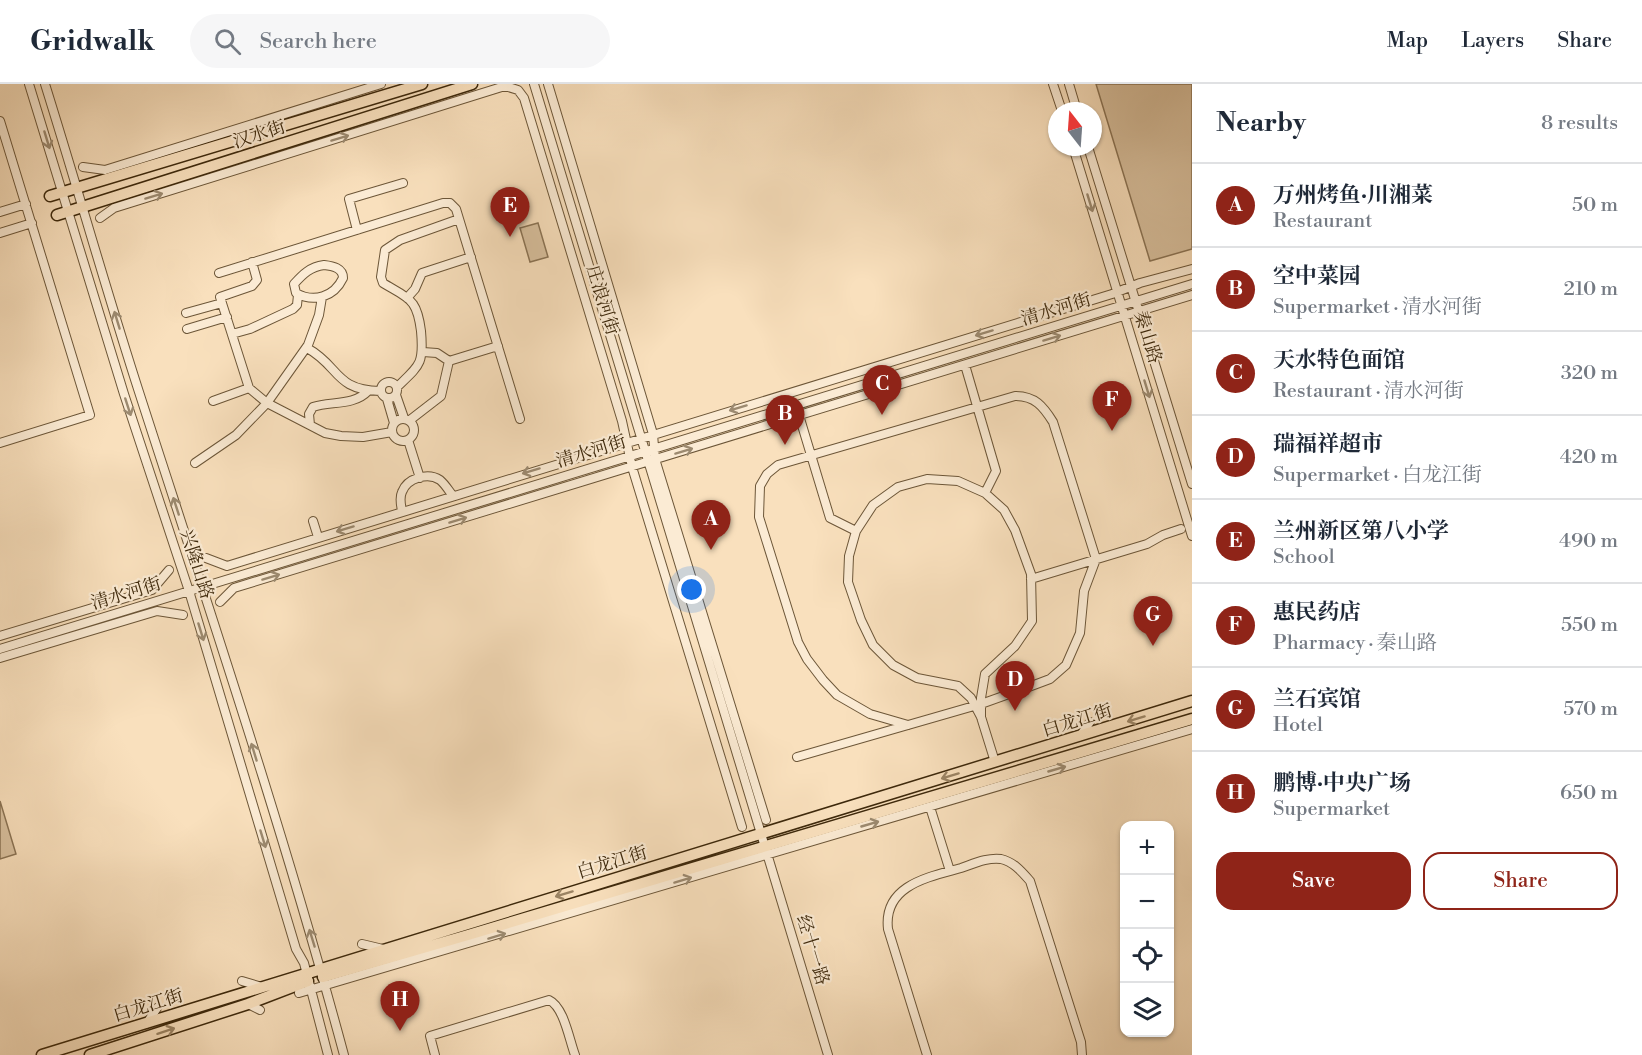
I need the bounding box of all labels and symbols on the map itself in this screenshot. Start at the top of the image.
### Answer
north arrow [1048,102,1102,156]
street label: 汉水街 [230,115,288,154]
one-way arrow [42,130,53,149]
one-way arrow [330,132,349,143]
pin: E [490,188,530,237]
one-way arrow [144,190,163,201]
one-way arrow [1085,193,1096,212]
street label: 庄浪河街 [581,262,624,338]
street label: 清水河街 [1018,288,1094,331]
street label: 秦山路 [1129,308,1166,366]
one-way arrow [111,311,122,330]
one-way arrow [975,328,994,339]
one-way arrow [1042,332,1061,343]
pin: C [862,366,902,415]
one-way arrow [1142,379,1153,398]
pin: F [1092,382,1132,431]
pin: B [766,396,804,445]
one-way arrow [123,397,134,416]
one-way arrow [729,403,748,414]
street label: 清水河街 [553,430,629,473]
one-way arrow [675,444,694,455]
one-way arrow [522,467,541,478]
one-way arrow [170,497,181,516]
pin: A [692,500,730,550]
one-way arrow [448,514,467,525]
one-way arrow [336,524,355,535]
street label: 兴隆山路 [174,526,219,602]
one-way arrow [262,571,281,582]
street label: 清水河街 [88,572,164,615]
your location [677,575,706,604]
pin: G [1134,596,1172,646]
one-way arrow [196,622,207,641]
pin: D [996,662,1034,711]
street label: 白龙江街 [1039,699,1115,742]
one-way arrow [1127,714,1146,725]
one-way arrow [248,743,259,762]
one-way arrow [1047,763,1066,774]
one-way arrow [941,771,960,782]
one-way arrow [860,818,879,829]
one-way arrow [258,829,269,848]
street label: 白龙江街 [574,841,650,884]
one-way arrow [674,874,693,885]
one-way arrow [554,889,573,900]
street label: 经十一路 [791,912,834,988]
one-way arrow [306,929,317,948]
one-way arrow [487,930,506,941]
pin: H [380,982,420,1031]
street label: 白龙江街 [110,984,186,1027]
one-way arrow [156,1024,175,1035]

